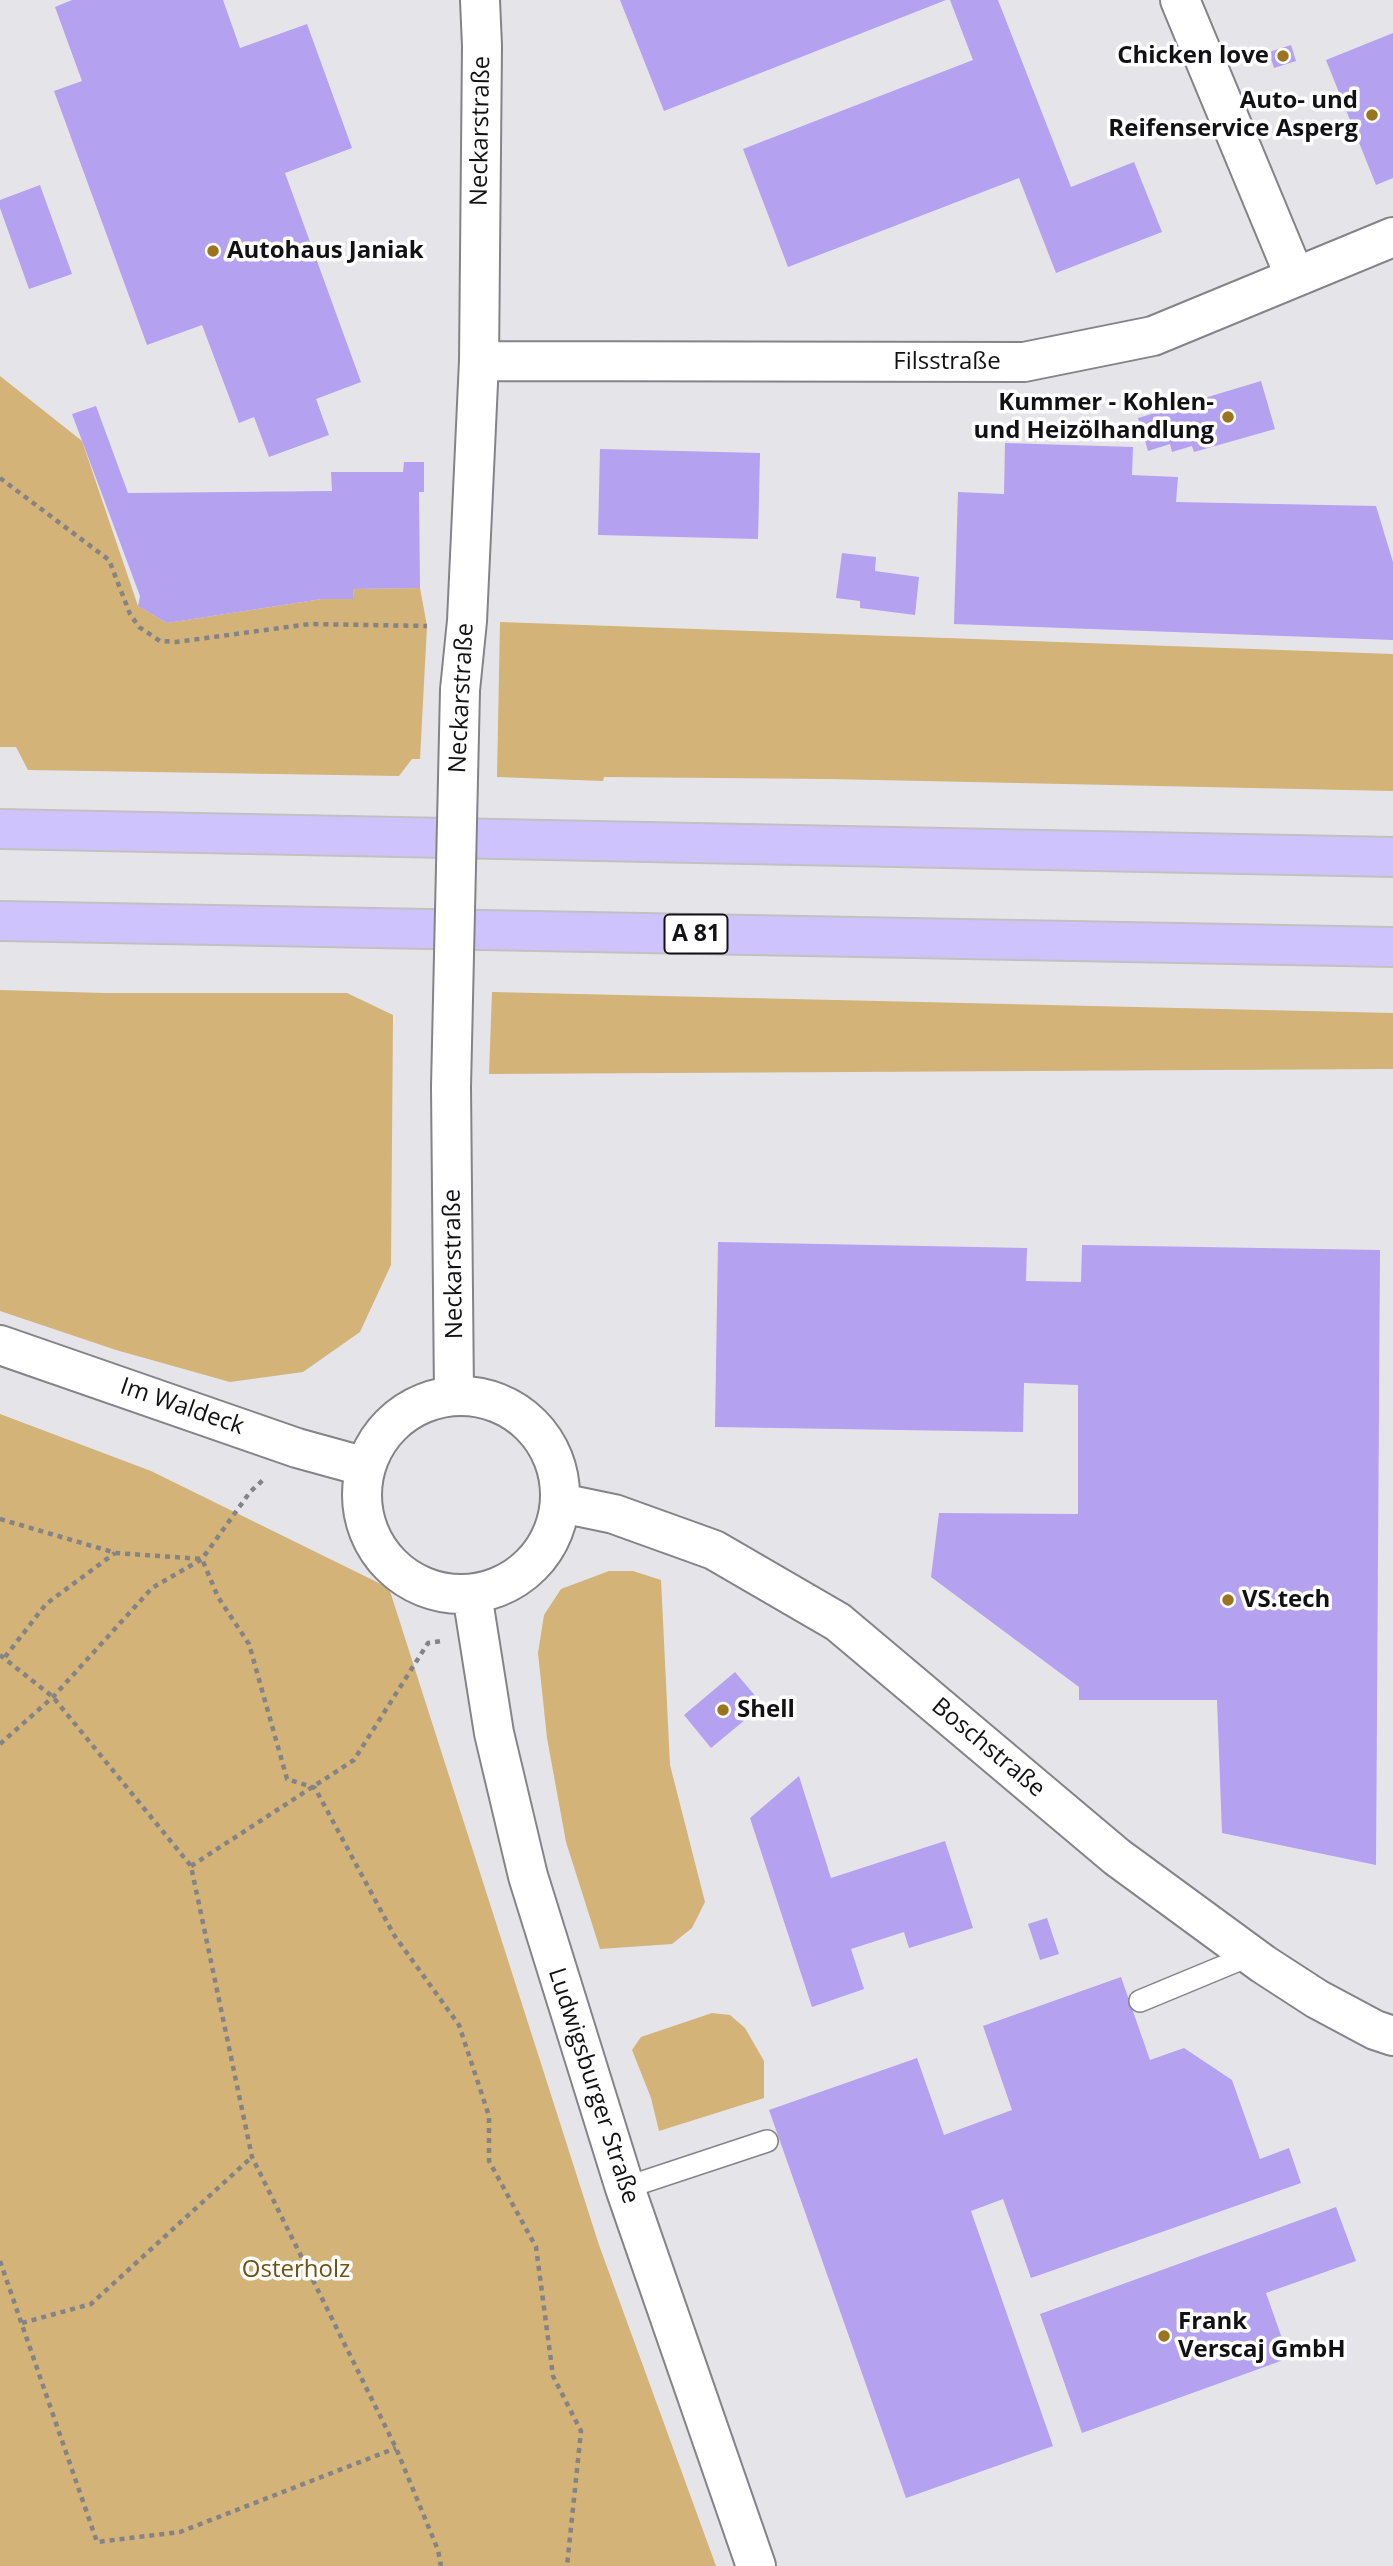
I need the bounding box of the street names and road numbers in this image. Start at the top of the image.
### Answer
street label: Neckarstraße [465,56,497,206]
street label: Filsstraße [893,348,1001,376]
street label: Neckarstraße [444,622,480,774]
road number: A 81 [664,914,728,953]
street label: Neckarstraße [438,1189,470,1339]
street label: Im Waldeck [116,1372,248,1442]
street label: Boschstraße [925,1692,1051,1804]
street label: Ludwigsburger Straße [541,1965,645,2207]

